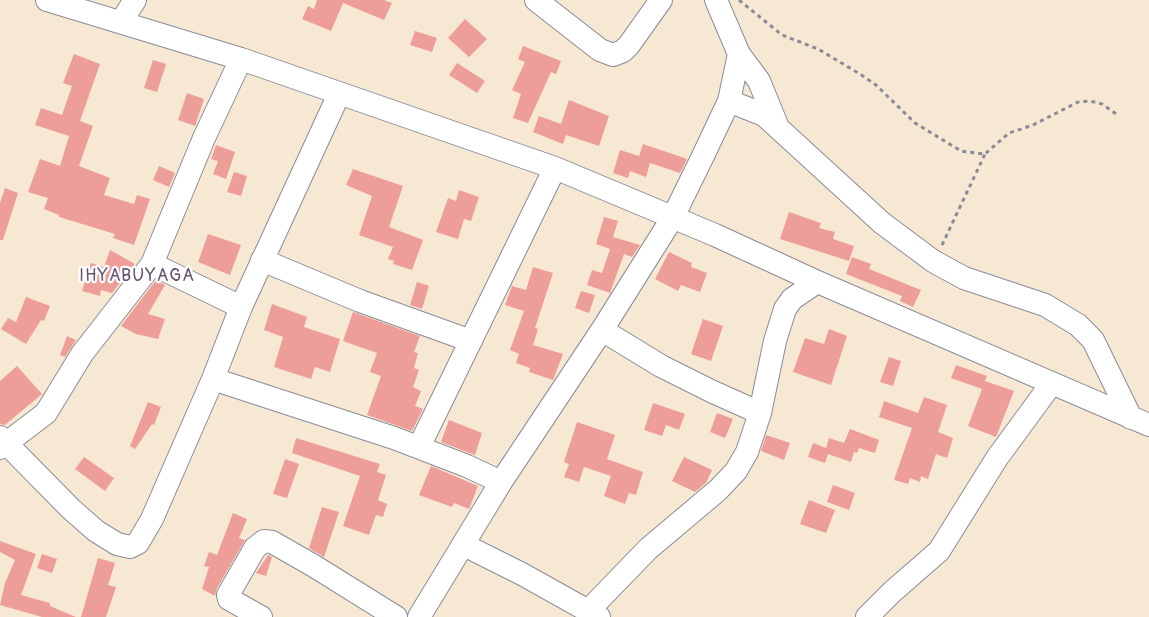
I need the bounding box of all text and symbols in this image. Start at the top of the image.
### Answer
district label: IHYABUYAGA [78,265,196,287]

